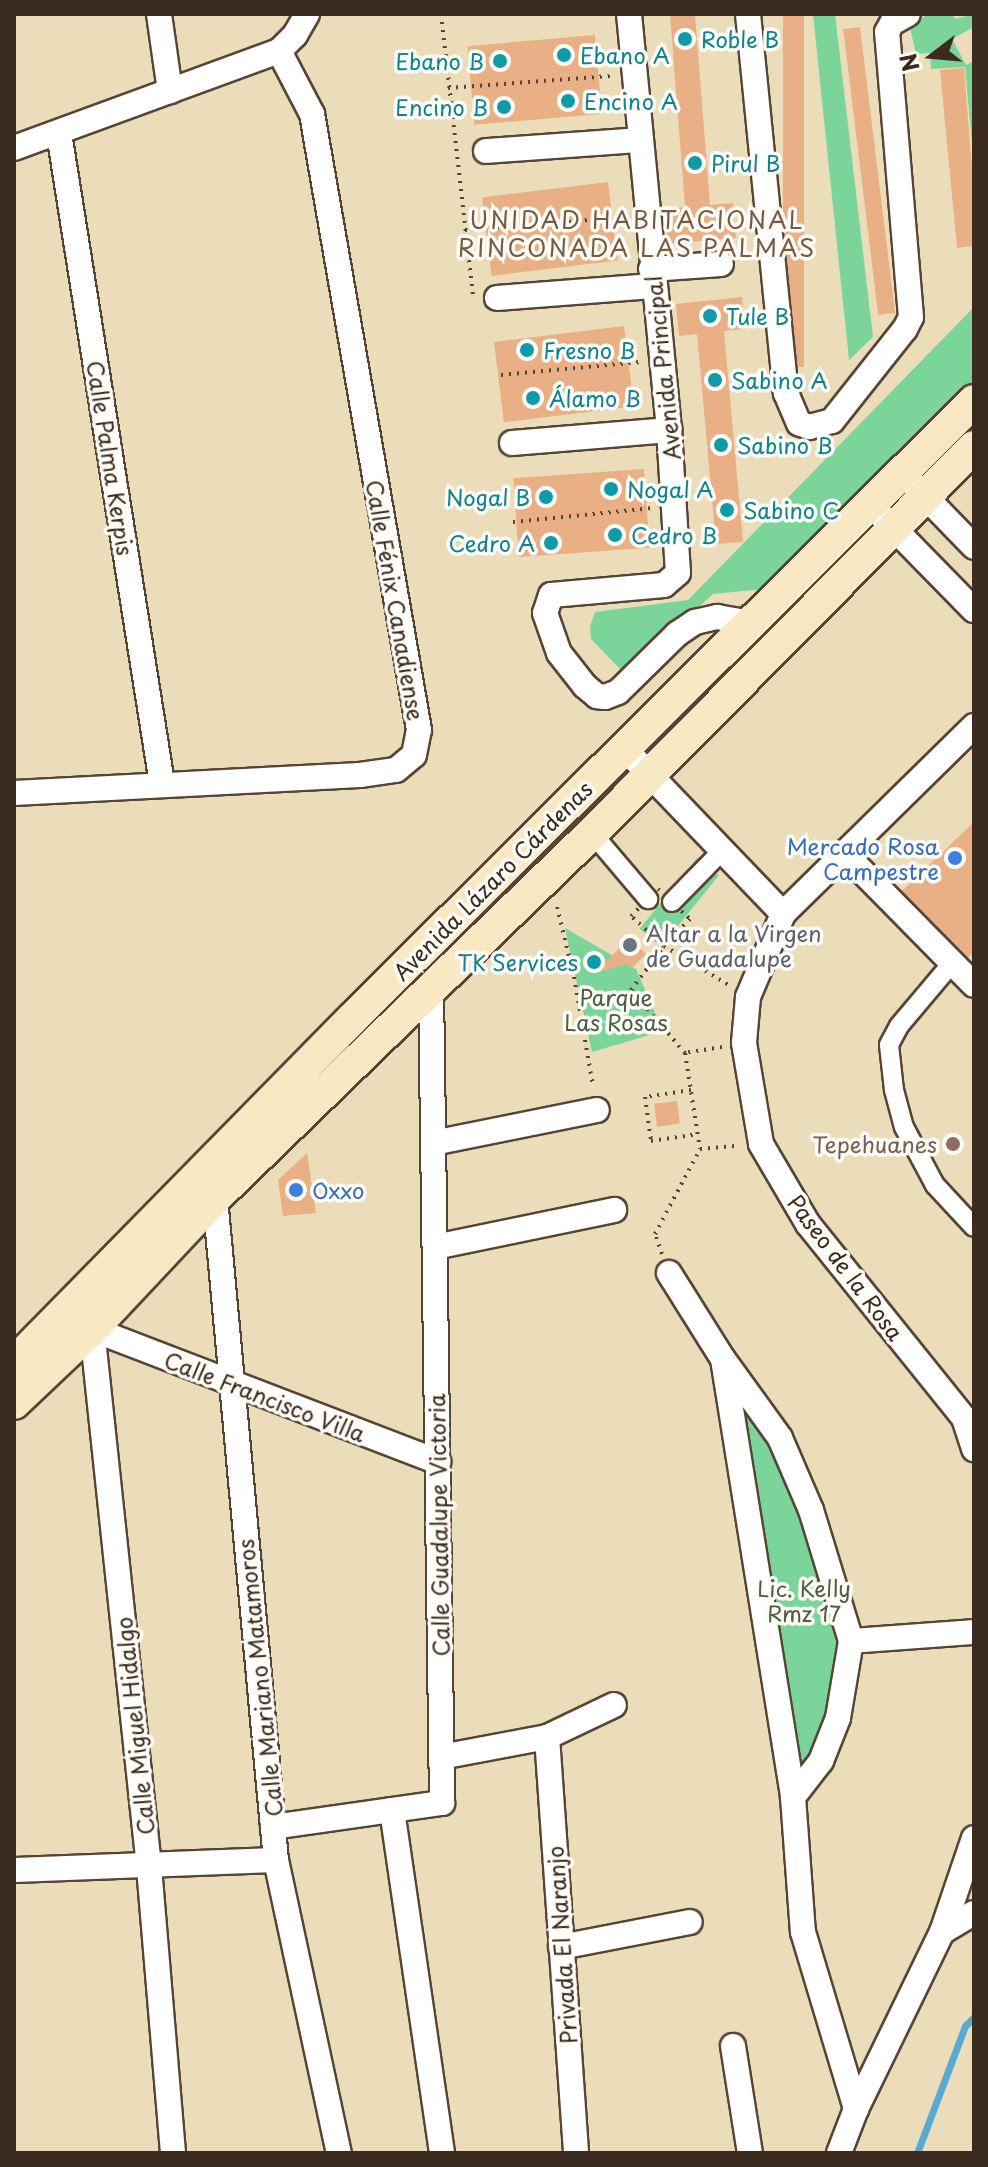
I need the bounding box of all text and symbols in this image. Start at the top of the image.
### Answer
north arrow [892,16,972,96]
place label: Roble B [701,26,780,52]
marker: Roble B [676,30,694,48]
place label: Ebano A [580,42,669,68]
marker: Ebano A [555,46,573,64]
place label: Ebano B [397,48,484,74]
text: N [890,50,927,76]
marker: Ebano B [491,52,509,70]
place label: Encino A [584,88,677,114]
marker: Encino A [559,92,577,110]
place label: Encino B [397,94,488,120]
marker: Encino B [495,98,513,116]
place label: Pirul B [711,150,781,176]
marker: Pirul B [686,154,704,172]
district label: UNIDAD HABITACIONAL RINCONADA LAS PALMAS [459,206,815,262]
street label: Avenida Principal [639,275,685,461]
place label: Tule B [726,303,789,329]
marker: Tule B [701,307,719,325]
place label: Fresno B [543,337,633,363]
marker: Fresno B [518,341,536,359]
street label: Calle Palma Kerpis [82,358,140,558]
place label: Sabino A [731,367,827,393]
marker: Sabino A [706,371,724,389]
place label: Álamo B [549,385,639,411]
marker: Álamo B [524,389,542,407]
place label: Sabino B [737,432,830,458]
marker: Sabino B [712,436,730,454]
place label: Nogal A [627,476,714,502]
street label: Calle Fénix Canadiense [362,477,430,723]
marker: Nogal A [602,480,620,498]
place label: Nogal B [446,484,530,510]
marker: Nogal B [537,488,555,506]
place label: Sabino C [743,497,839,523]
marker: Sabino C [718,501,736,519]
place label: Cedro B [631,522,715,548]
marker: Cedro B [606,526,624,544]
place label: Cedro A [448,530,535,556]
marker: Cedro A [542,534,560,552]
street label: Avenida Lázaro Cárdenas [388,776,596,984]
place label: Mercado Rosa Campestre [789,832,939,884]
marker: Mercado Rosa Campestre [946,849,964,867]
place label: Altar a la Virgen de Guadalupe [646,919,824,970]
marker: Altar a la Virgen de Guadalupe [621,936,639,954]
place label: TK Services [457,949,578,975]
marker: TK Services [585,953,603,971]
park label: Parque Las Rosas [564,983,668,1034]
place label: Tepehuanes [812,1131,937,1157]
marker: Tepehuanes [944,1135,962,1153]
place label: Oxxo [312,1177,364,1203]
marker: Oxxo [287,1181,305,1199]
street label: Paseo de la Rosa [782,1189,910,1345]
street label: Calle Francisco Villa [160,1345,370,1447]
street label: Calle Guadalupe Victoria [422,1392,454,1658]
street label: Calle Mariano Matamoros [231,1539,287,1817]
park label: Lic. Kelly Rmz 17 [757,1574,851,1626]
street label: Calle Miguel Hidalgo [109,1615,159,1837]
street label: Privada El Naranjo [541,1845,581,2045]

